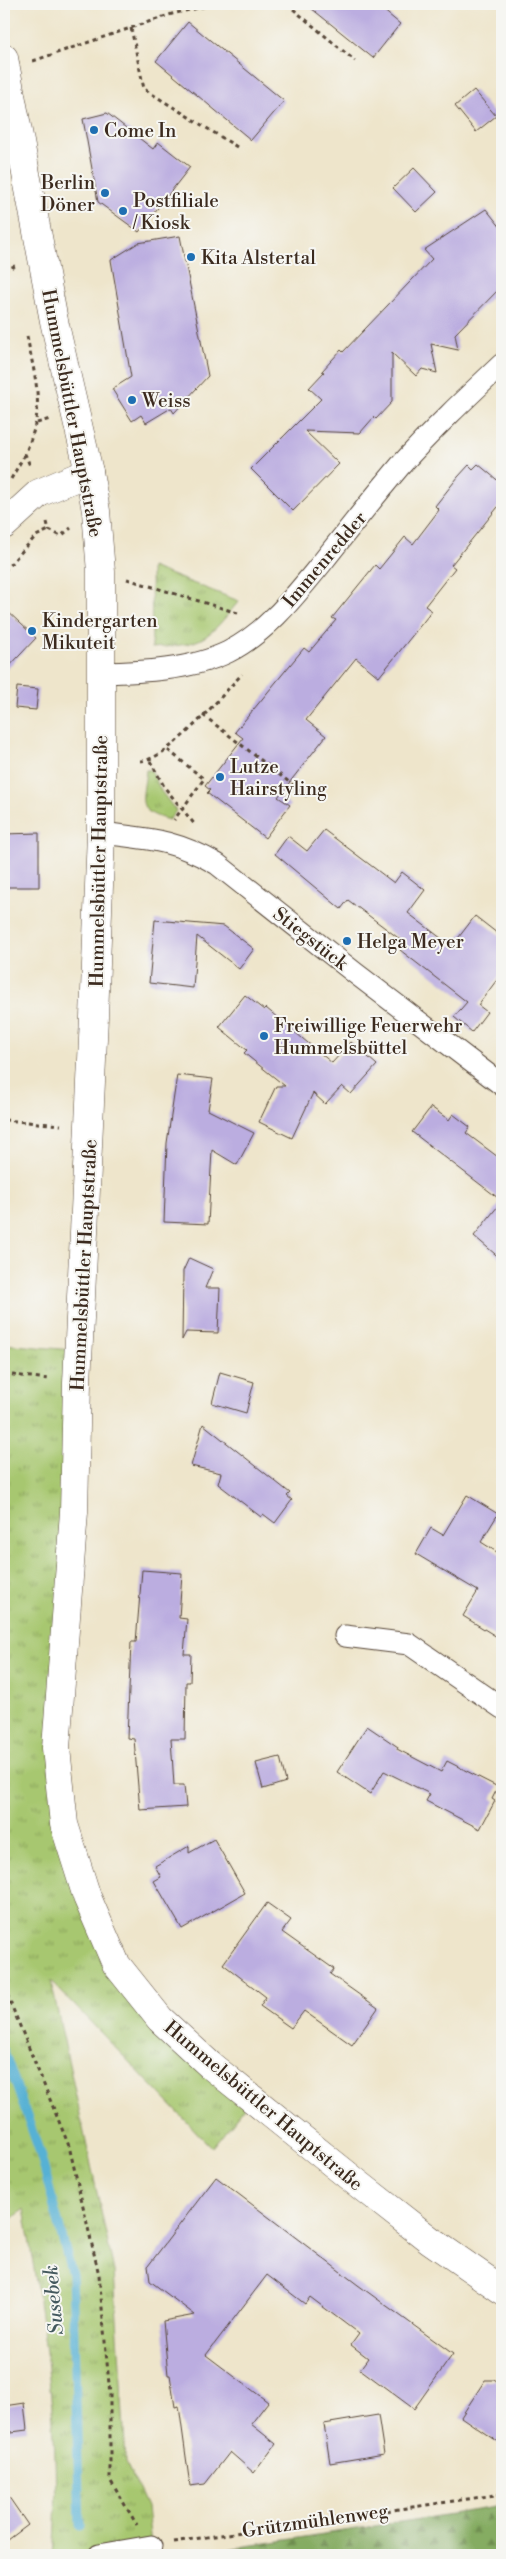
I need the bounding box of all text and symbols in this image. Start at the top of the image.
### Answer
place label: Come In [104,119,176,143]
marker: Come In [88,124,100,136]
place label: Berlin Döner [40,171,95,217]
marker: Berlin Döner [99,187,111,199]
place label: Postfiliale / Kiosk [132,189,219,235]
marker: Postfiliale / Kiosk [117,205,129,217]
place label: Kita Alstertal [201,246,316,270]
marker: Kita Alstertal [185,251,197,263]
street label: Hummelsbüttler Hauptstraße [36,287,108,539]
place label: Weiss [141,389,191,413]
marker: Weiss [126,394,138,406]
street label: Immenredder [278,507,372,613]
place label: Kindergarten Mikuteit [42,609,158,655]
marker: Kindergarten Mikuteit [26,625,38,637]
street label: Hummelsbüttler Hauptstraße [85,735,113,987]
place label: Lutze Hairstyling [230,755,327,801]
marker: Lutze Hairstyling [214,771,226,783]
street label: Stiegstück [268,902,354,976]
place label: Helga Meyer [357,930,464,954]
marker: Helga Meyer [341,935,353,947]
place label: Freiwillige Feuerwehr Hummelsbüttel [274,1014,462,1060]
marker: Freiwillige Feuerwehr Hummelsbüttel [258,1030,270,1042]
street label: Hummelsbüttler Hauptstraße [65,1139,103,1392]
street label: Hummelsbüttler Hauptstraße [159,2016,368,2196]
water label: Susebek [39,2264,70,2336]
street label: Grützmühlenweg [241,2499,390,2543]

